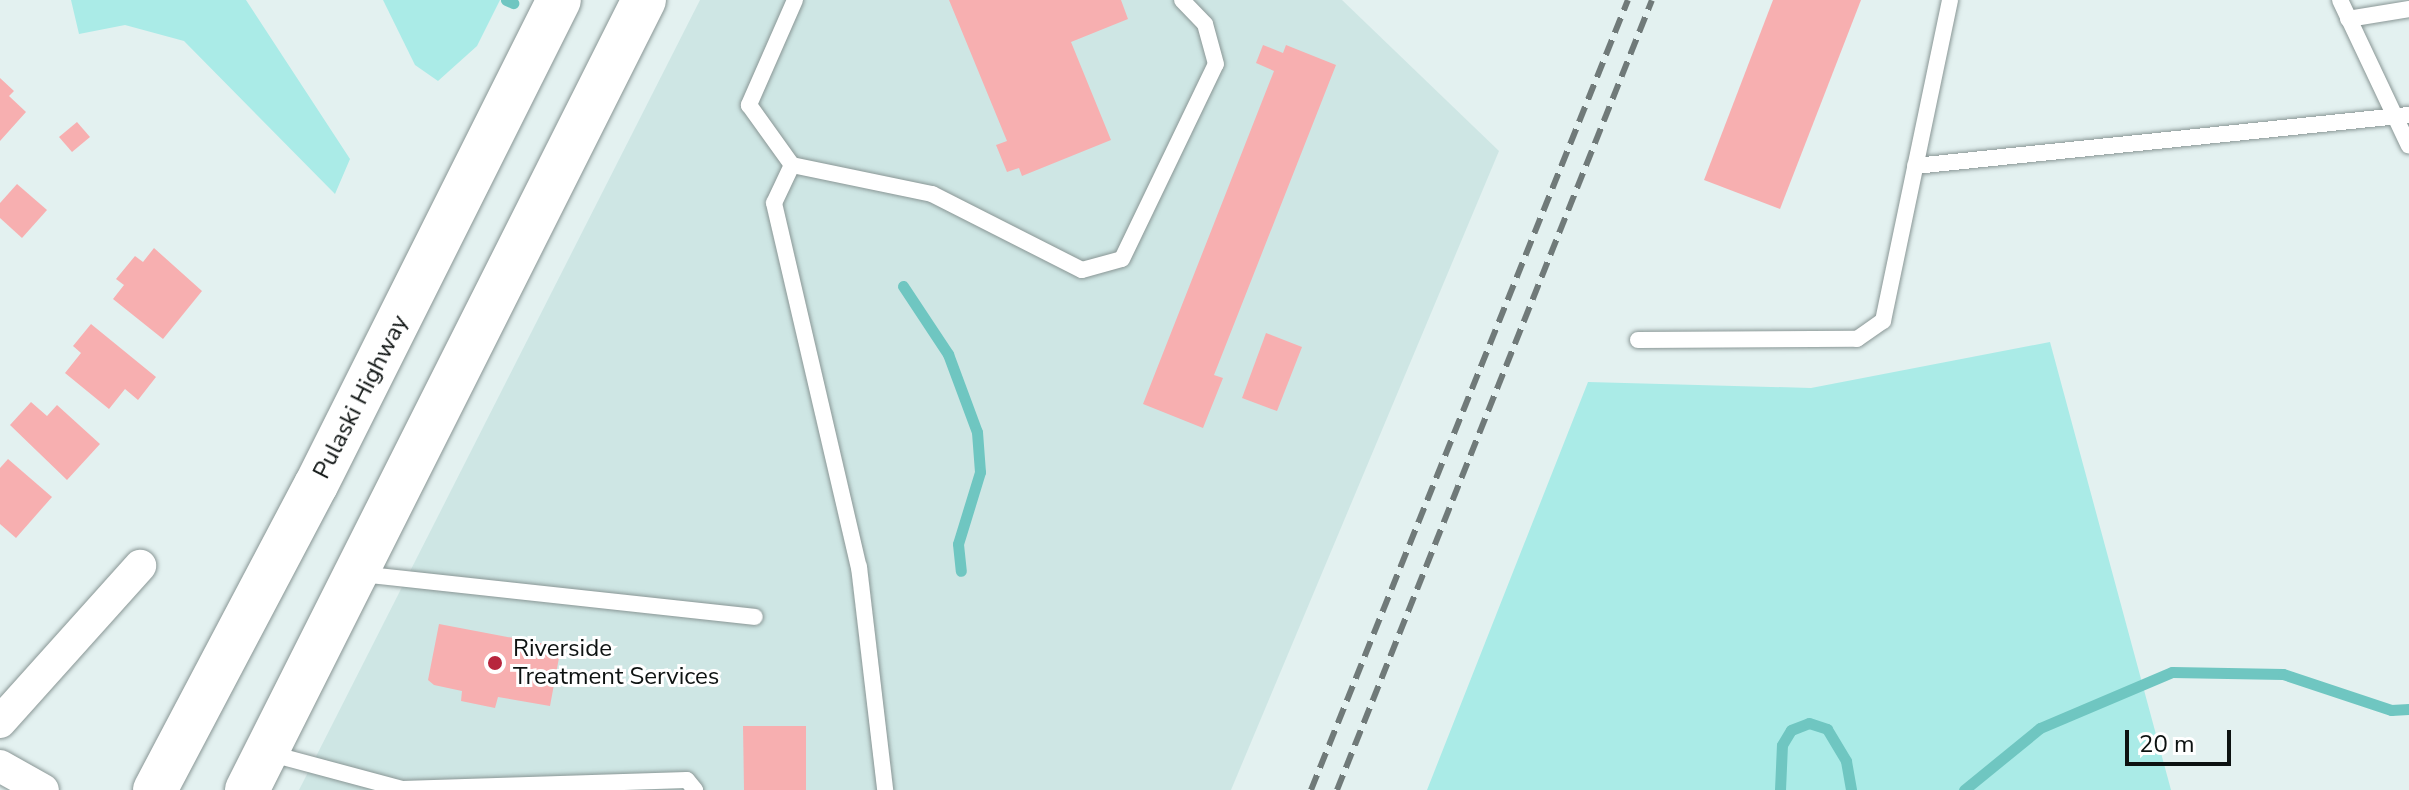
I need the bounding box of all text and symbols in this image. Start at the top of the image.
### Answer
street label: Pulaski Highway [307,310,415,484]
place label: Riverside Treatment Services [513,635,719,691]
marker: Riverside Treatment Services [484,652,506,674]
scale bar [2129,714,2235,764]
text: 20 m [2139,728,2195,760]

